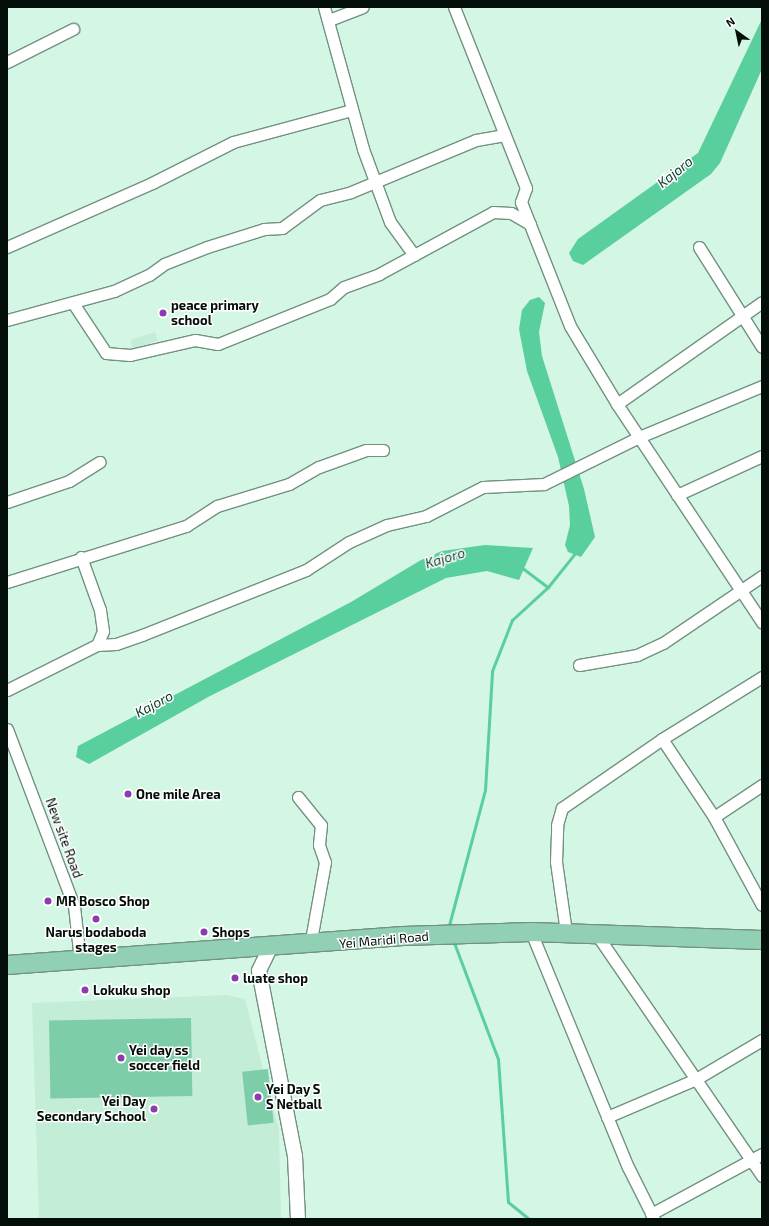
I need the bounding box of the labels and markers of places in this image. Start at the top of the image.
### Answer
place label: peace primary school [171,298,259,329]
marker: peace primary school [158,308,168,318]
place label: One mile Area [136,786,221,802]
marker: One mile Area [123,789,133,799]
place label: MR Bosco Shop [56,893,150,909]
marker: MR Bosco Shop [43,896,53,906]
marker: Narus bodaboda stages [91,914,101,924]
place label: Shops [212,924,250,940]
place label: Narus bodaboda stages [46,925,146,956]
marker: Shops [199,927,209,937]
place label: luate shop [243,970,308,986]
marker: luate shop [230,973,240,983]
place label: Lokuku shop [93,982,171,998]
marker: Lokuku shop [80,985,90,995]
place label: Yei day ss soccer field [129,1043,200,1074]
marker: Yei day ss soccer field [116,1053,126,1063]
place label: Yei Day S S Netball [266,1082,322,1113]
marker: Yei Day S S Netball [253,1092,263,1102]
place label: Yei Day Secondary School [36,1094,146,1125]
marker: Yei Day Secondary School [149,1104,159,1114]

